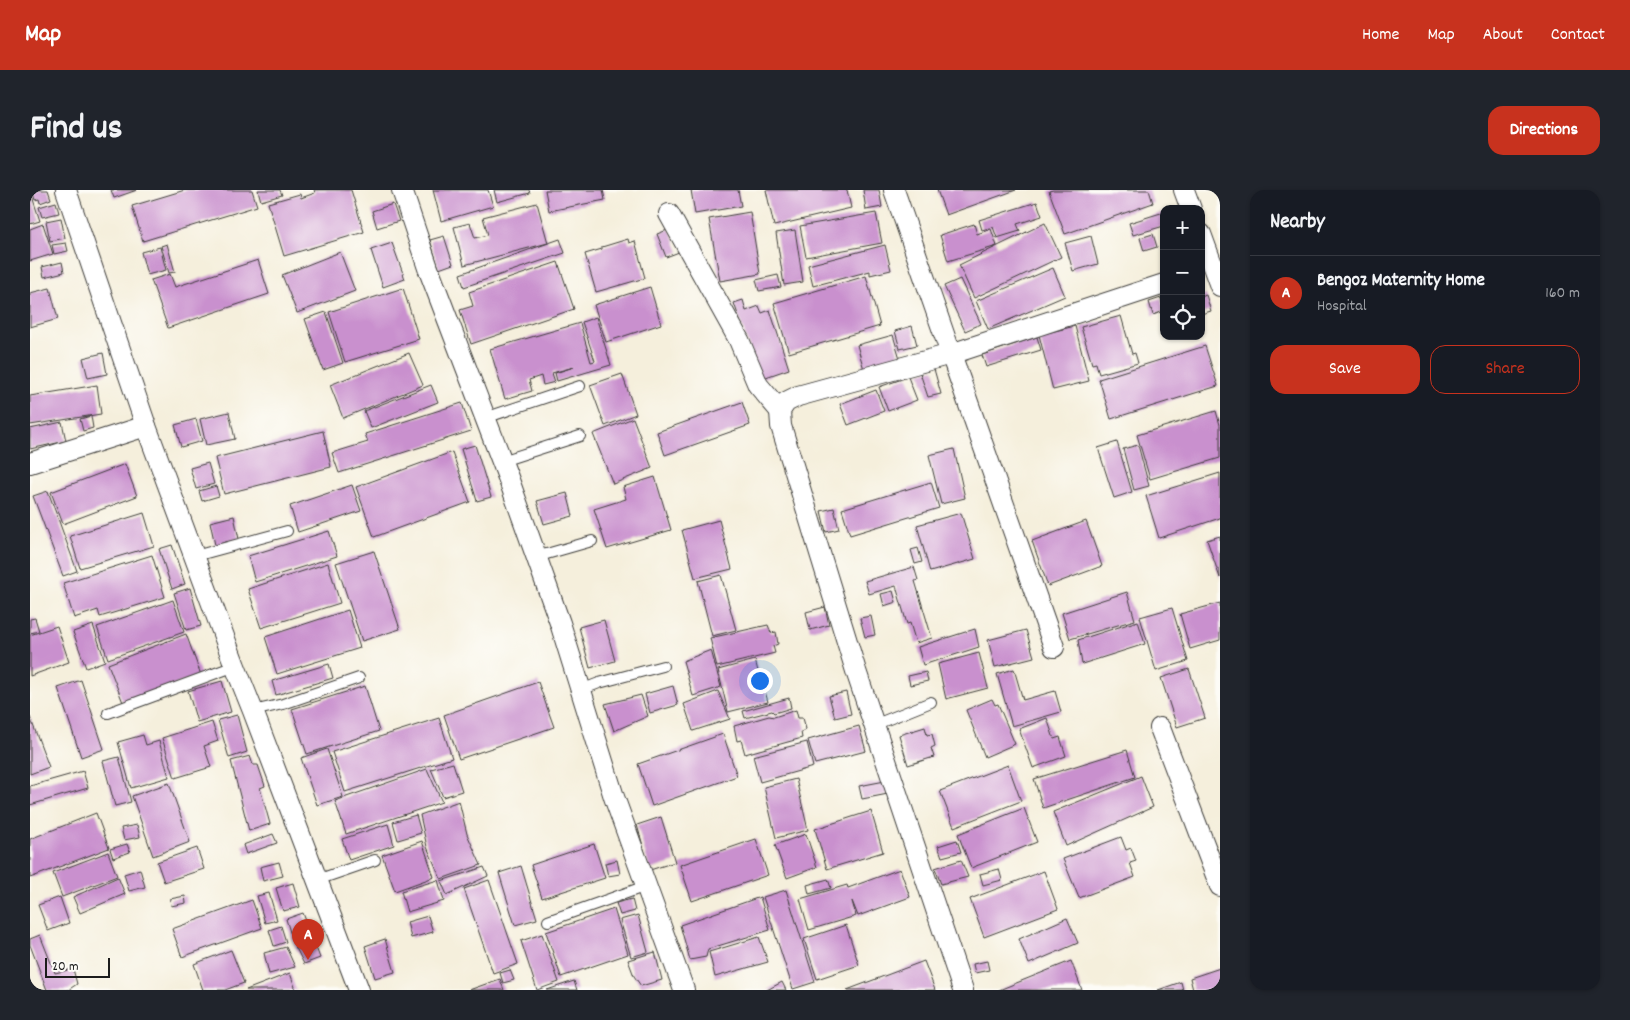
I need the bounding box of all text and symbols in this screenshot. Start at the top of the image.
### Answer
text: Map [25,18,61,52]
text: Home [1362,23,1399,48]
text: Map [1427,23,1455,48]
text: About [1483,23,1523,48]
text: Contact [1551,23,1605,48]
text: Find us [30,105,122,155]
button: Directions [1488,106,1600,155]
map controls [1160,205,1205,340]
button: + [1160,205,1205,250]
text: Nearby [1270,208,1325,238]
button: − [1160,250,1205,295]
text: Bengoz Maternity Home [1317,268,1485,295]
text: A [1282,282,1290,305]
text: 160 m [1545,282,1580,305]
button: locate [1160,295,1205,340]
text: Hospital [1317,295,1367,318]
button: Save [1270,345,1420,394]
button: Share [1430,345,1580,394]
your location [747,668,773,694]
pin: A [292,919,324,960]
scale bar [45,955,110,978]
text: 20 m [52,957,79,977]

